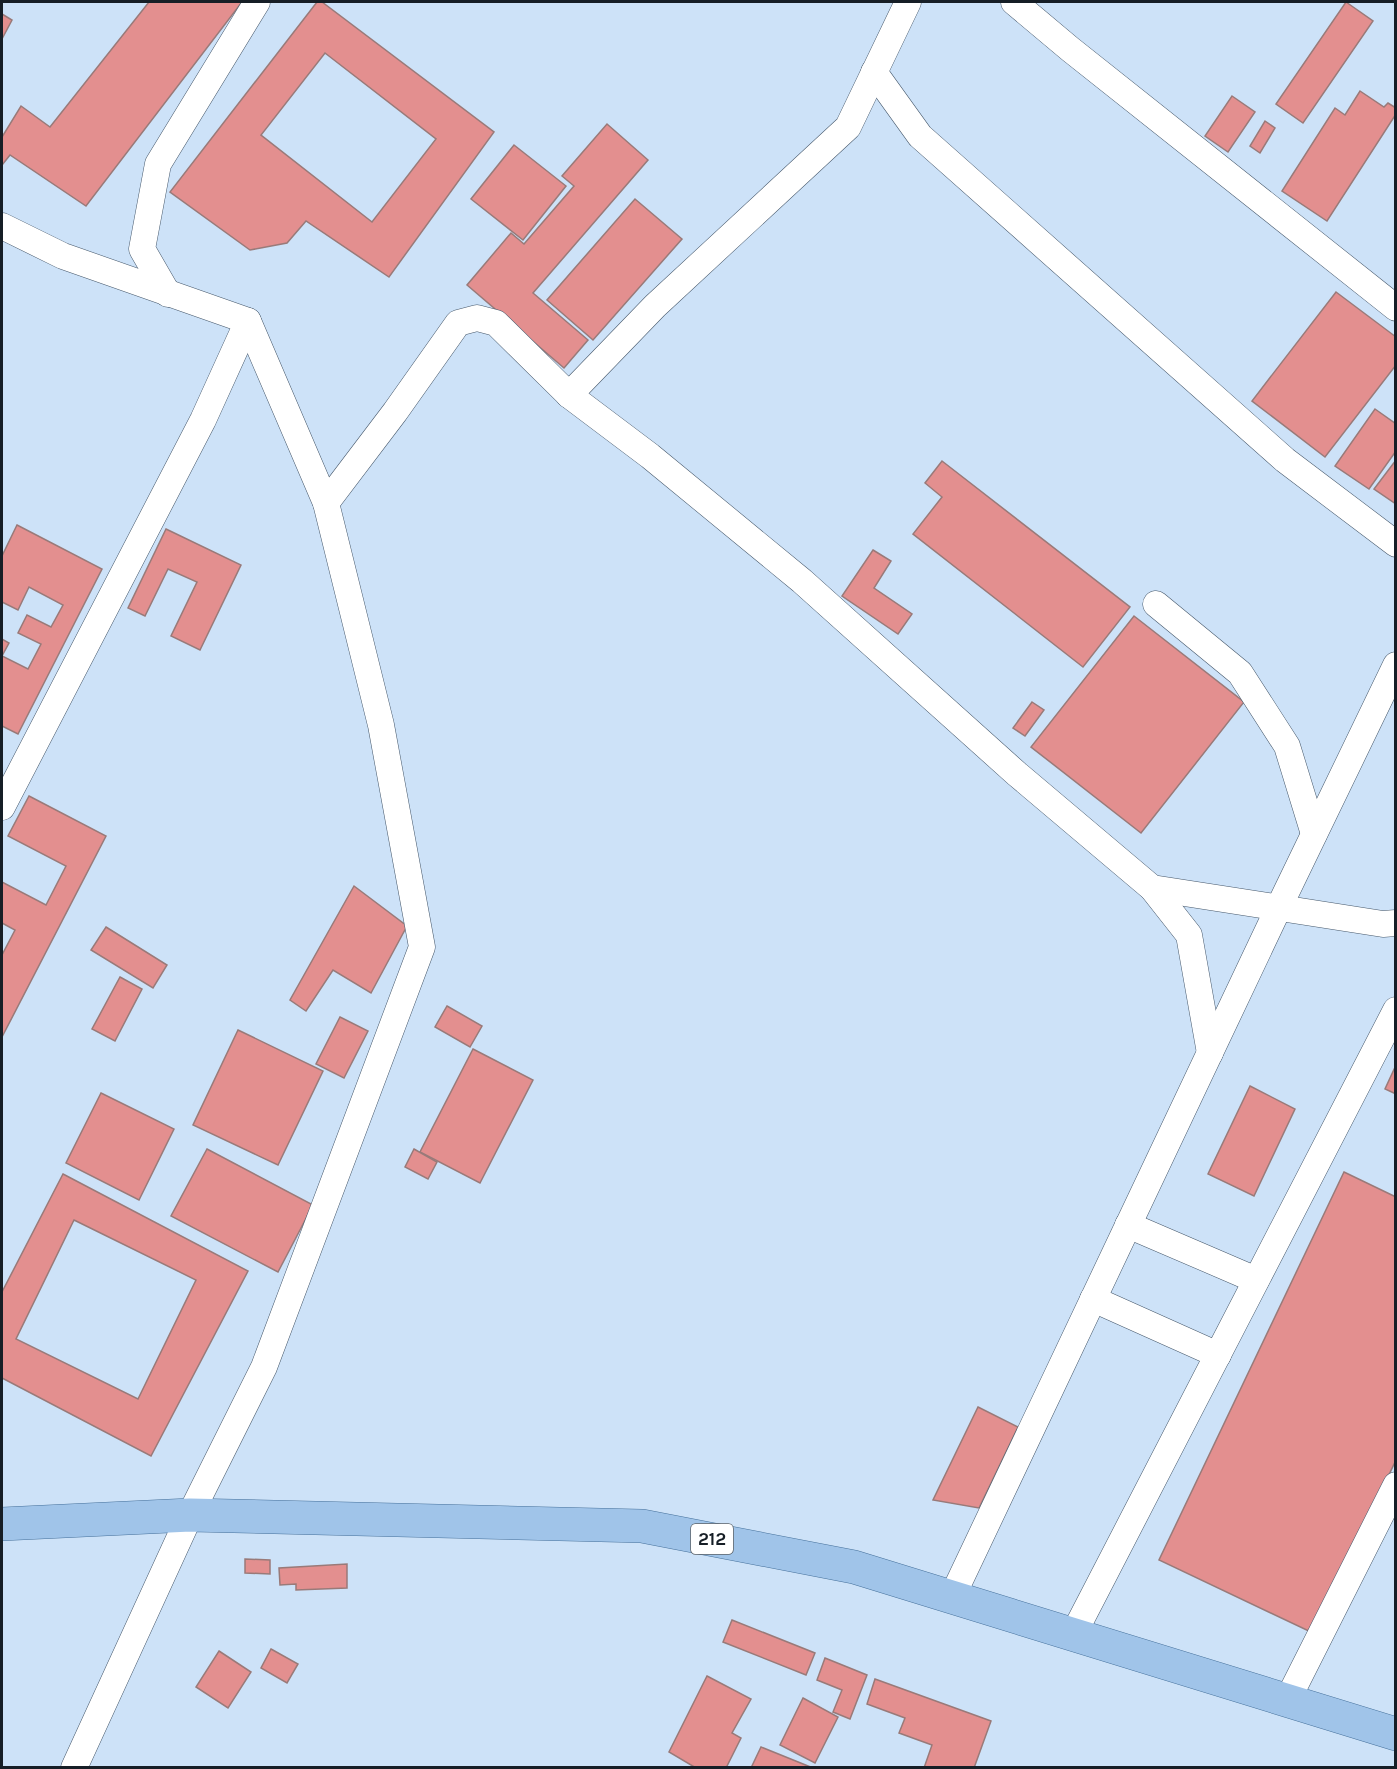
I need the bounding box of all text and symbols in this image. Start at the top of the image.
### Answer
road number: 212 [691,1524,733,1554]

